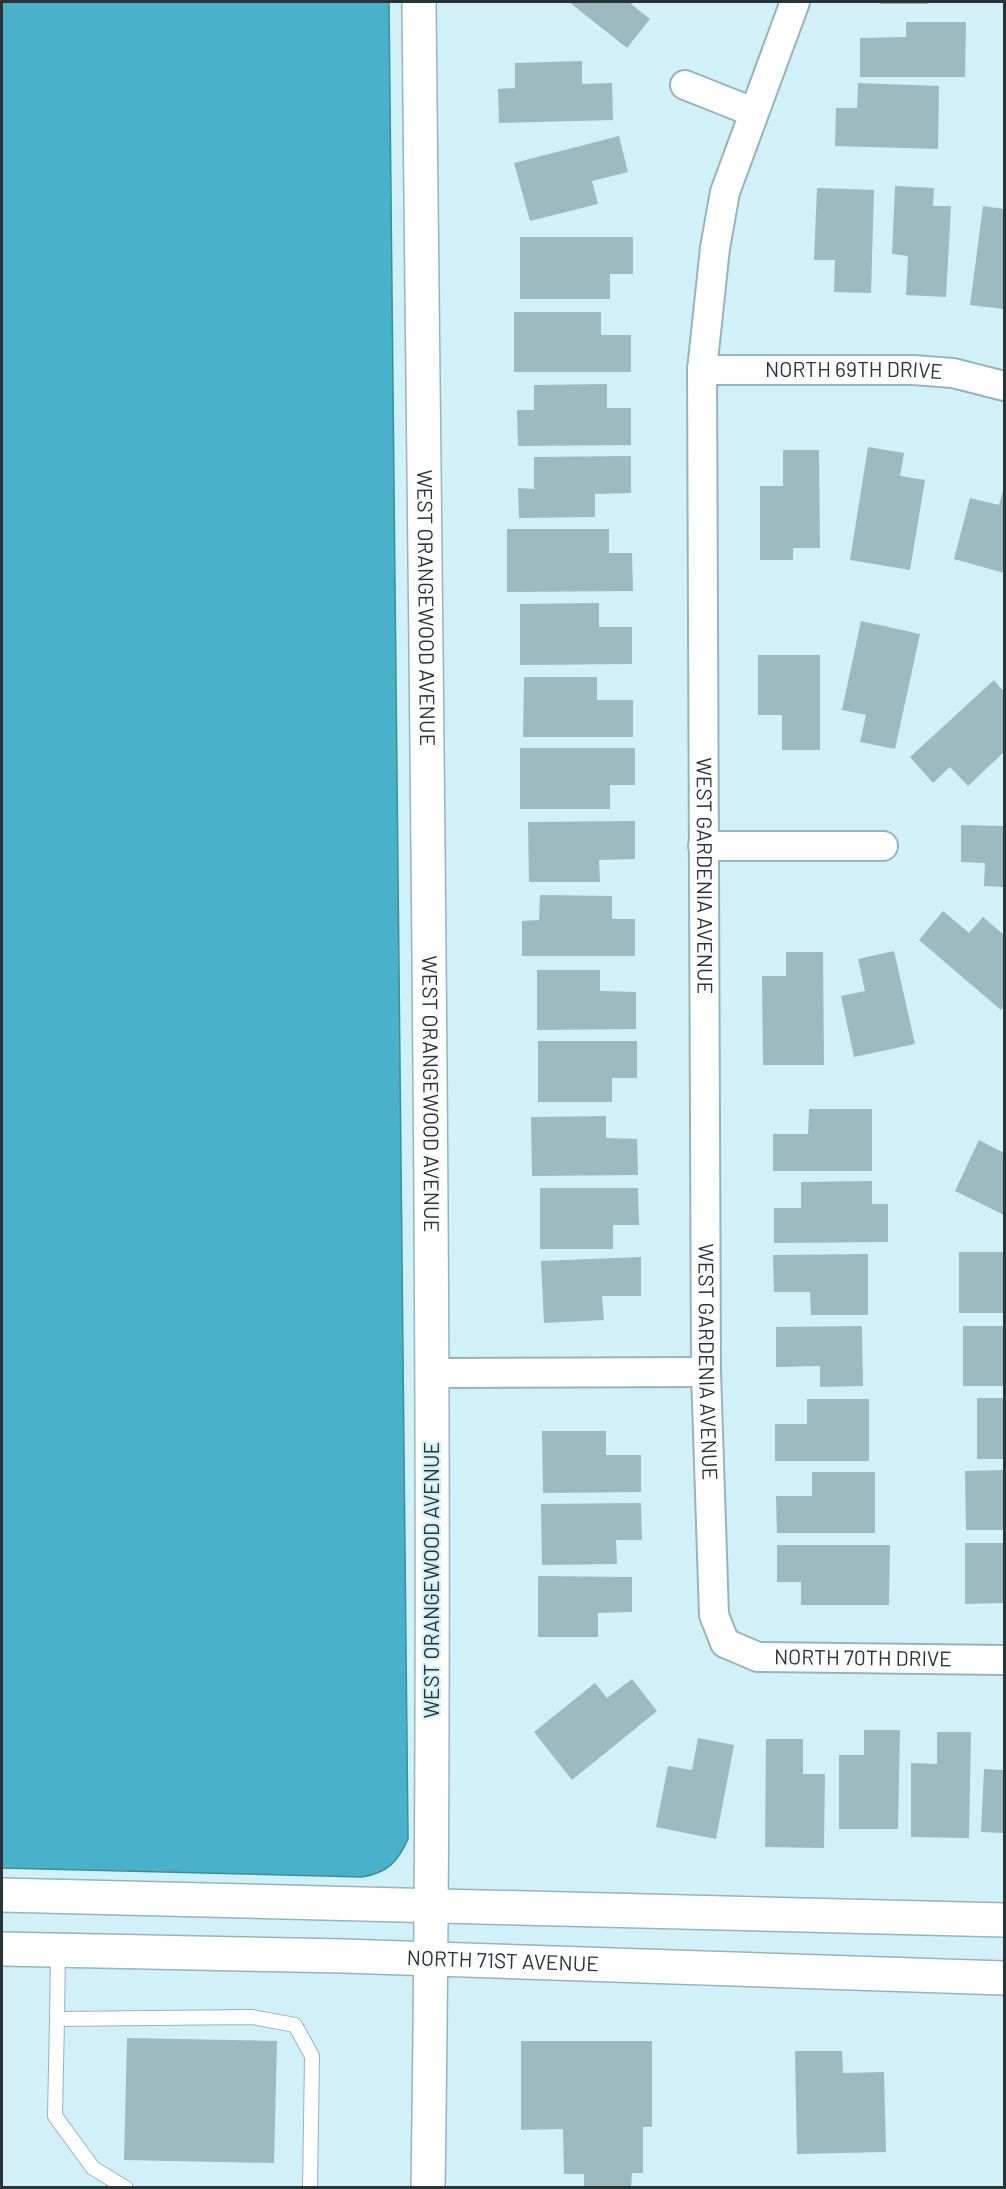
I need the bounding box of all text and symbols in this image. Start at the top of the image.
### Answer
street label: NORTH 69TH DRIVE [765,356,944,383]
street label: WEST ORANGEWOOD AVENUE [413,469,441,746]
street label: WEST GARDENIA AVENUE [693,758,718,994]
street label: WEST ORANGEWOOD AVENUE [418,955,445,1232]
street label: WEST GARDENIA AVENUE [694,1244,724,1481]
street label: WEST ORANGEWOOD AVENUE [418,1442,443,1718]
street label: NORTH 70TH DRIVE [774,1643,952,1670]
street label: NORTH 71ST AVENUE [406,1944,599,1976]

